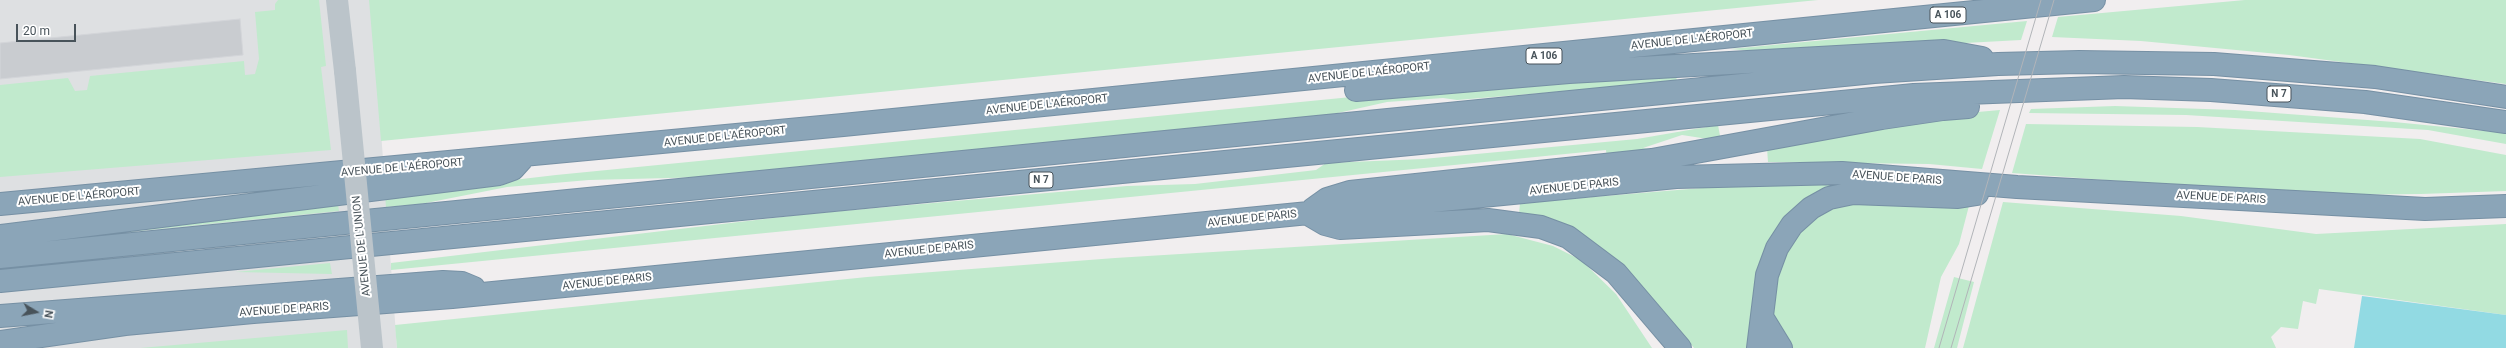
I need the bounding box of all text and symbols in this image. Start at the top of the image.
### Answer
road number: A 106 [1930,7,1966,23]
scale bar [18,16,78,42]
text: 20 m [23,24,50,38]
street label: AVENUE DE L'AÉROPORT [1630,27,1754,53]
road number: A 106 [1526,48,1562,64]
street label: AVENUE DE L'AÉROPORT [1307,60,1431,86]
road number: N 7 [2267,86,2291,102]
street label: AVENUE DE L'AÉROPORT [985,92,1109,118]
street label: AVENUE DE L'AÉROPORT [663,124,787,150]
street label: AVENUE DE L'AÉROPORT [340,156,464,180]
street label: AVENUE DE PARIS [1852,168,1942,188]
road number: N 7 [1029,172,1053,188]
street label: AVENUE DE PARIS [1529,176,1619,198]
street label: AVENUE DE L'AÉROPORT [17,185,141,209]
street label: AVENUE DE PARIS [2176,189,2266,207]
street label: AVENUE DE L'UNION [350,195,374,297]
street label: AVENUE DE PARIS [1207,208,1297,230]
street label: AVENUE DE PARIS [884,239,974,261]
street label: AVENUE DE PARIS [562,271,652,293]
north arrow [16,292,56,332]
street label: AVENUE DE PARIS [239,300,329,320]
text: N [41,309,55,319]

